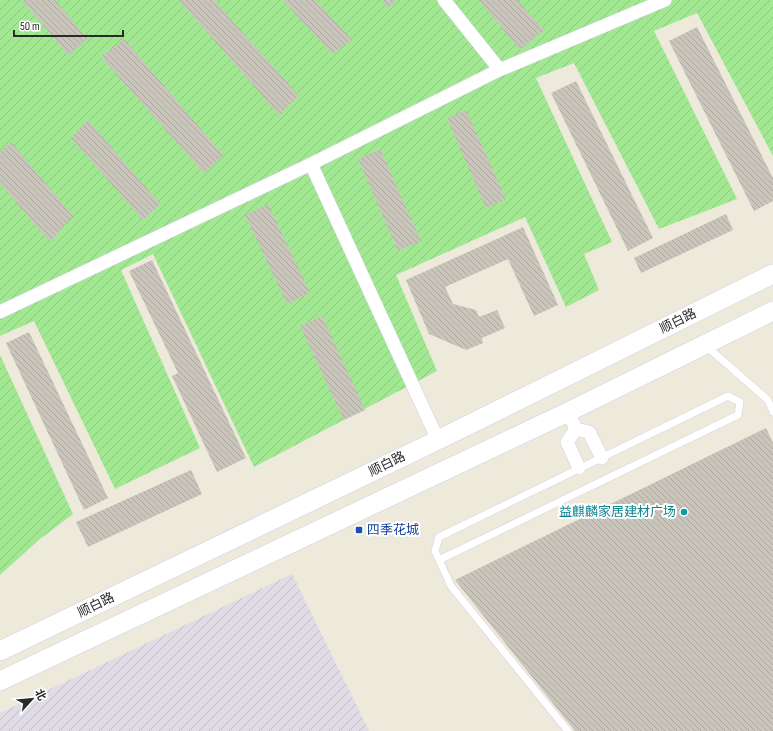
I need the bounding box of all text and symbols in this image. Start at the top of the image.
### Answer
scale bar [14,12,123,38]
text: 50 m [20,19,40,34]
street label: 顺白路 [657,305,699,337]
street label: 顺白路 [366,448,408,480]
place label: 益麒麟家居建材广场 [559,504,676,520]
marker: 益麒麟家居建材广场 [679,507,689,517]
place label: 四季花城 [367,522,419,538]
marker: 四季花城 [354,525,364,535]
street label: 顺白路 [75,589,117,621]
north arrow [12,679,52,719]
text: 北 [32,687,49,703]

